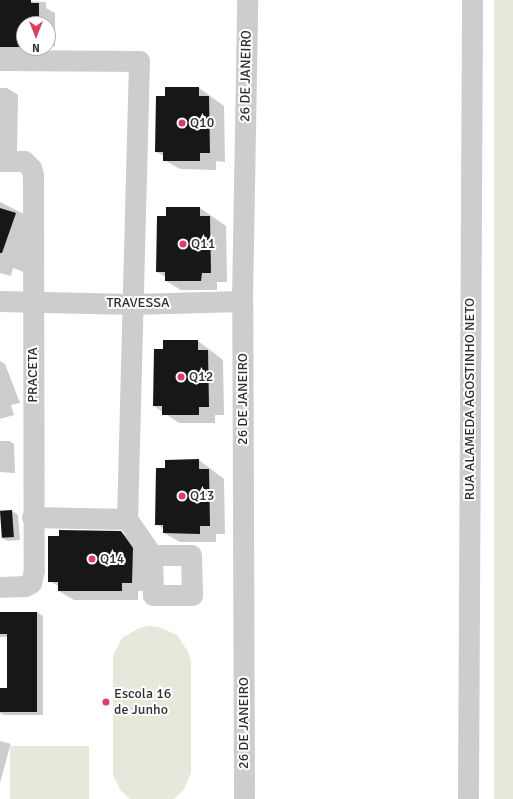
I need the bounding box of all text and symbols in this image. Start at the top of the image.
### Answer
north arrow [16,16,56,56]
street label: 26 DE JANEIRO [237,30,255,122]
text: N [32,41,40,54]
place label: Q10 [190,115,214,131]
marker: Q10 [177,118,187,128]
place label: Q11 [191,236,215,252]
marker: Q11 [178,239,188,249]
street label: TRAVESSA [106,295,170,311]
street label: RUA ALAMEDA AGOSTINHO NETO [462,298,478,500]
street label: PRACETA [25,347,41,403]
street label: 26 DE JANEIRO [235,353,251,445]
place label: Q12 [189,369,213,385]
marker: Q12 [176,372,186,382]
place label: Q13 [190,488,214,504]
marker: Q13 [177,491,187,501]
place label: Q14 [100,551,124,567]
marker: Q14 [87,554,97,564]
street label: 26 DE JANEIRO [236,677,252,769]
place label: Escola 16 de Junho [114,686,171,718]
marker: Escola 16 de Junho [101,697,111,707]

